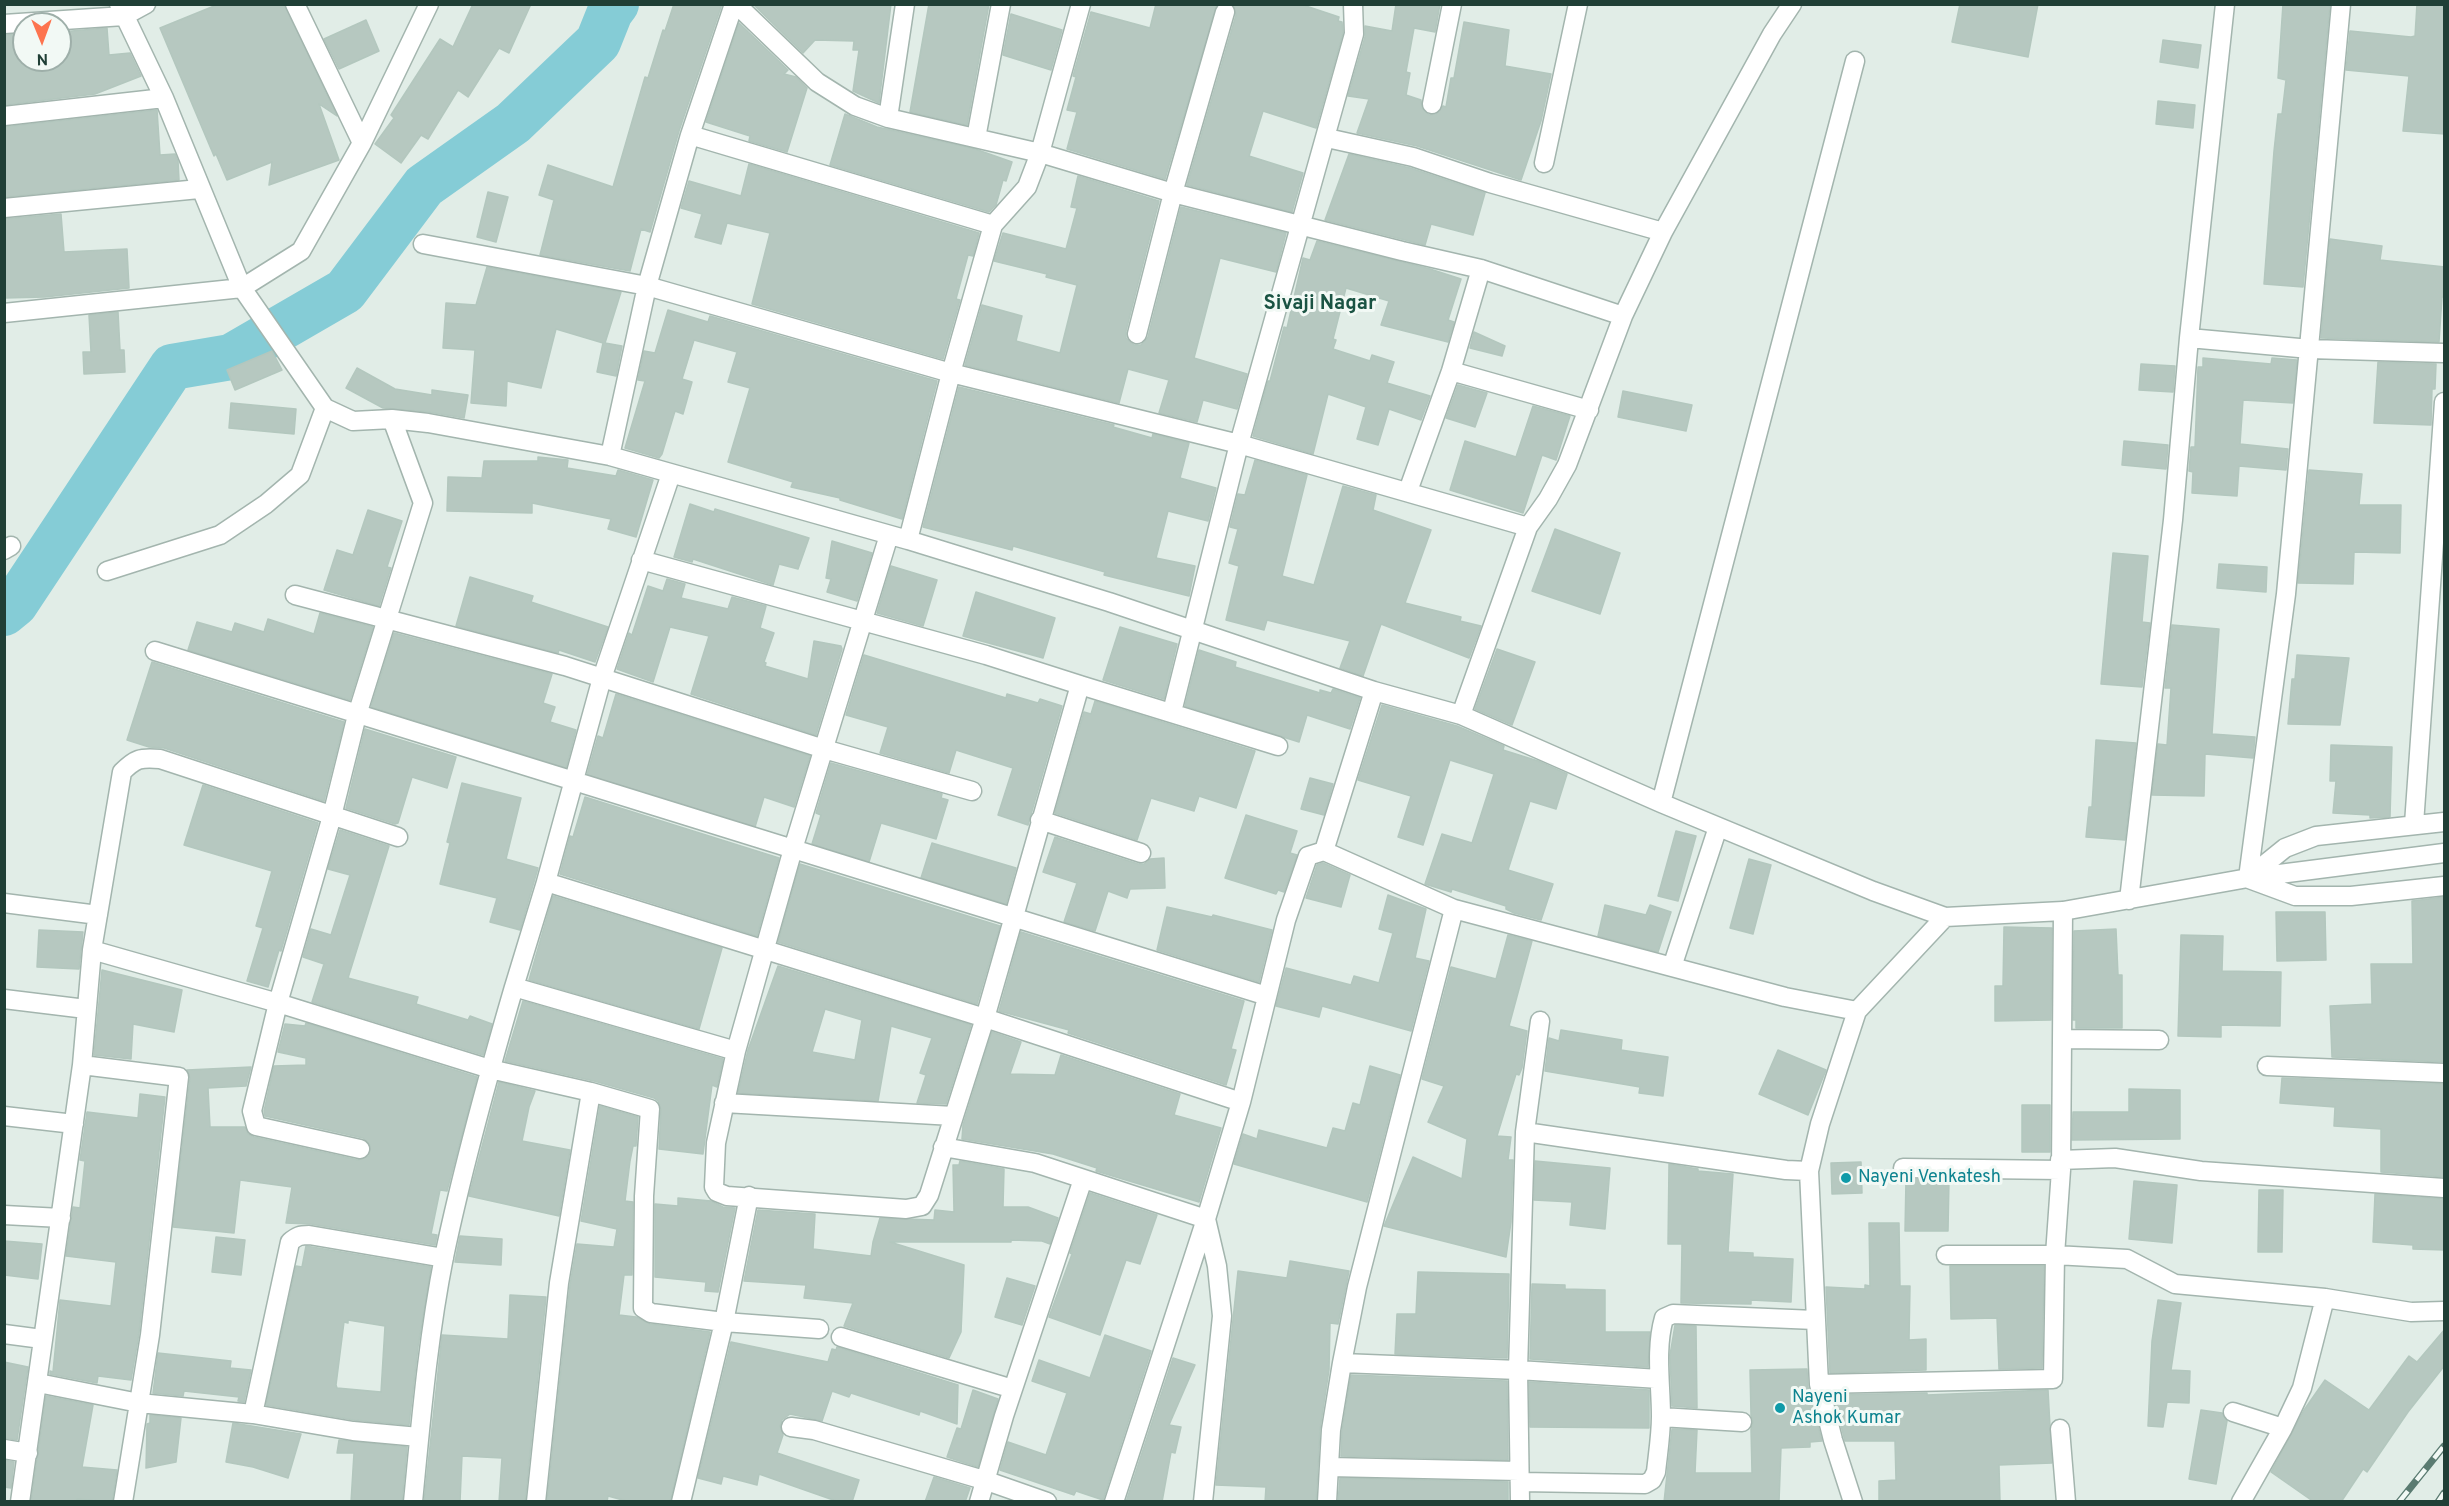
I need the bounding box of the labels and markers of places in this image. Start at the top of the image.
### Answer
place label: Nayeni Venkatesh [1858,1167,2001,1189]
marker: Nayeni Venkatesh [1839,1171,1853,1185]
place label: Nayeni Ashok Kumar [1792,1387,1901,1430]
marker: Nayeni Ashok Kumar [1773,1401,1787,1415]

